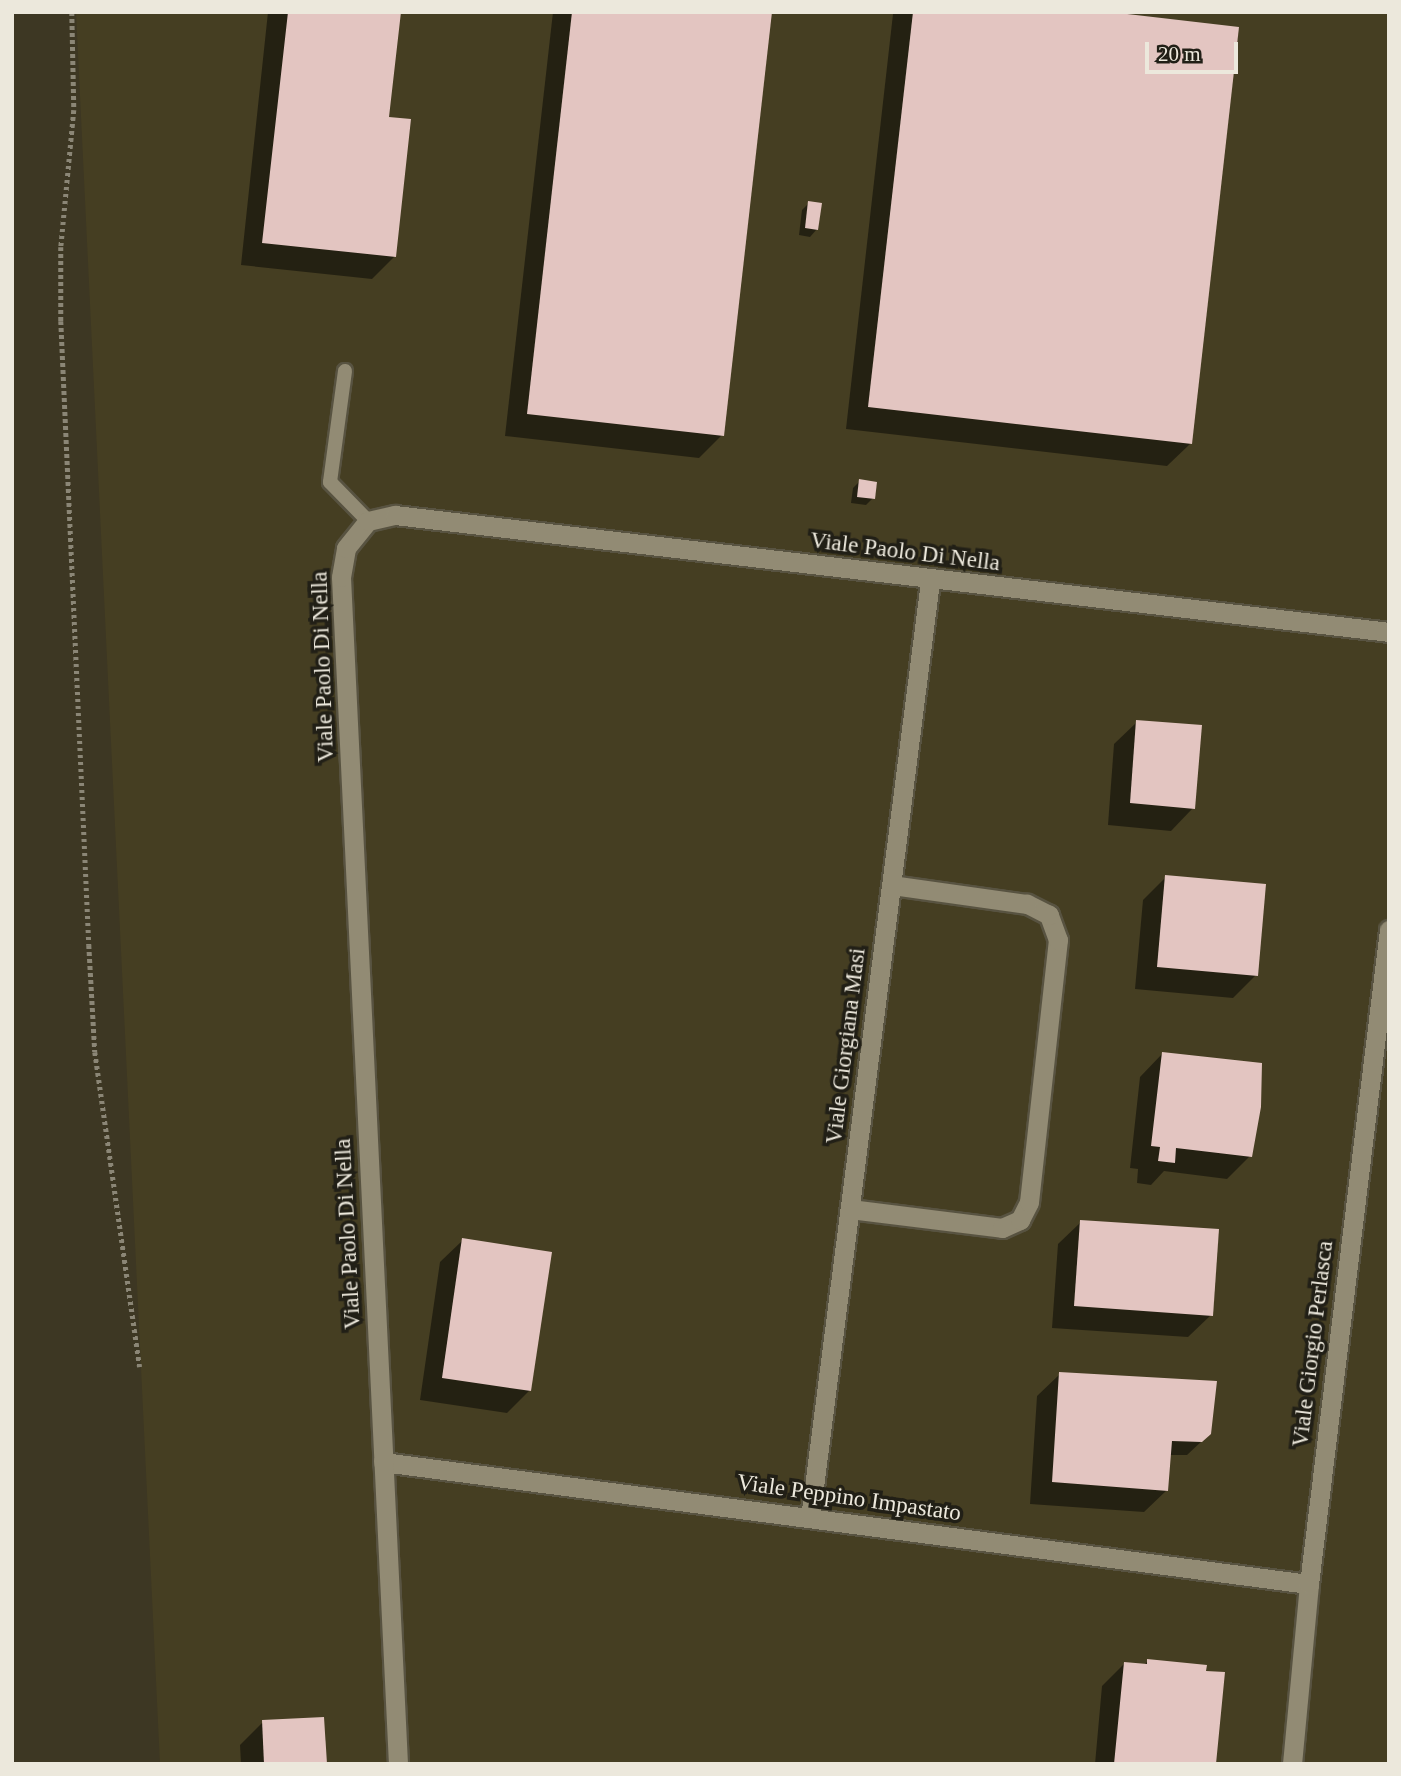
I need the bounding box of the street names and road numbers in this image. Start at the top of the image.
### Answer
street label: Viale Paolo Di Nella [809,527,1001,577]
street label: Viale Paolo Di Nella [306,571,340,763]
street label: Viale Giorgiana Masi [820,946,872,1146]
street label: Viale Paolo Di Nella [329,1138,367,1330]
street label: Viale Giorgio Perlasca [1287,1239,1339,1449]
street label: Viale Peppino Impastato [735,1469,963,1527]

